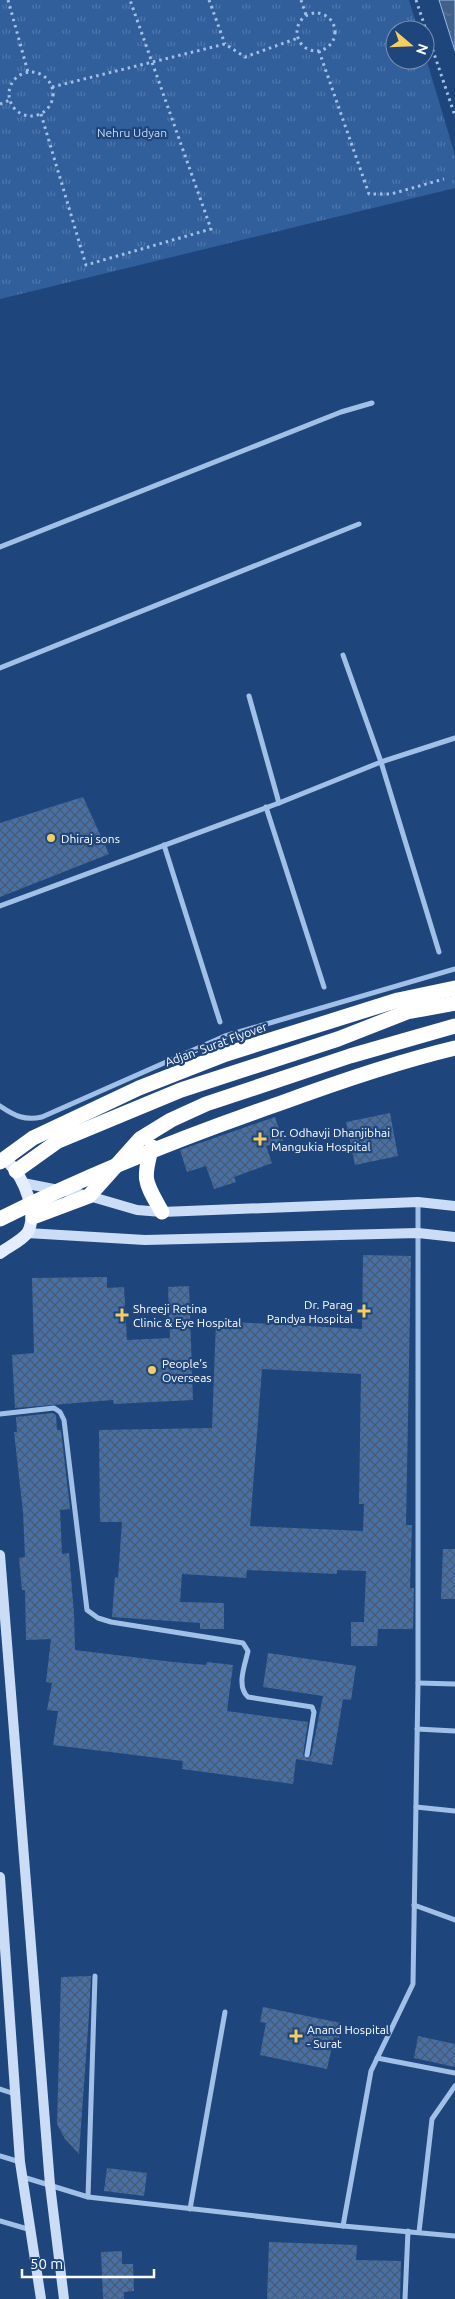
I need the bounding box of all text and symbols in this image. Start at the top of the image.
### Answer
north arrow [385,20,435,70]
text: N [413,42,432,57]
park label: Nehru Udyan [97,126,167,139]
marker: Dhiraj sons [45,832,57,844]
place label: Dhiraj sons [61,832,120,845]
street label: Adjan- Surat Flyover [163,1019,269,1068]
place label: Dr. Odhavji Dhanjibhai Mangukia Hospital [271,1126,390,1153]
marker: Dr. Odhavji Dhanjibhai Mangukia Hospital [253,1132,267,1146]
place label: Dr. Parag Pandya Hospital [267,1298,353,1325]
place label: Shreeji Retina Clinic & Eye Hospital [133,1302,241,1329]
marker: Dr. Parag Pandya Hospital [357,1304,371,1318]
marker: Shreeji Retina Clinic & Eye Hospital [115,1308,129,1322]
place label: People's Overseas [162,1357,212,1384]
marker: People's Overseas [146,1364,158,1376]
place label: Anand Hospital - Surat [307,2023,389,2050]
marker: Anand Hospital - Surat [289,2029,303,2043]
scale bar [22,2246,155,2278]
text: 50 m [30,2255,63,2272]

